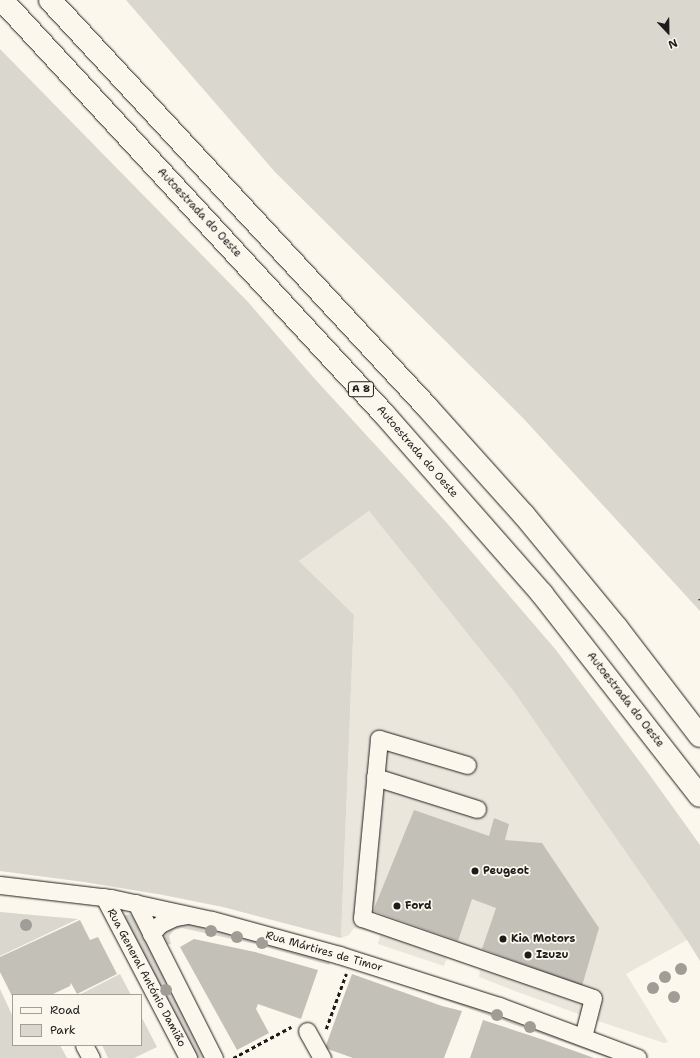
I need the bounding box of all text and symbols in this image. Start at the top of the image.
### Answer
north arrow [648,12,688,52]
text: N [666,35,680,52]
street label: Autoestrada do Oeste [154,166,244,260]
road number: A 8 [347,381,375,397]
street label: Autoestrada do Oeste [374,403,460,501]
street label: Autoestrada do Oeste [584,650,666,750]
place label: Peugeot [483,864,529,878]
marker: Peugeot [470,866,480,876]
place label: Ford [405,899,432,913]
marker: Ford [392,901,402,911]
street label: Rua General António Damião [104,907,188,1049]
street label: Rua Mártires de Timor [264,929,384,975]
place label: Kia Motors [511,932,575,946]
marker: Kia Motors [498,934,508,944]
place label: Izuzu [536,948,569,962]
marker: Izuzu [523,950,533,960]
legend [12,994,142,1046]
text: Road [50,1002,80,1018]
text: Park [50,1022,76,1038]

